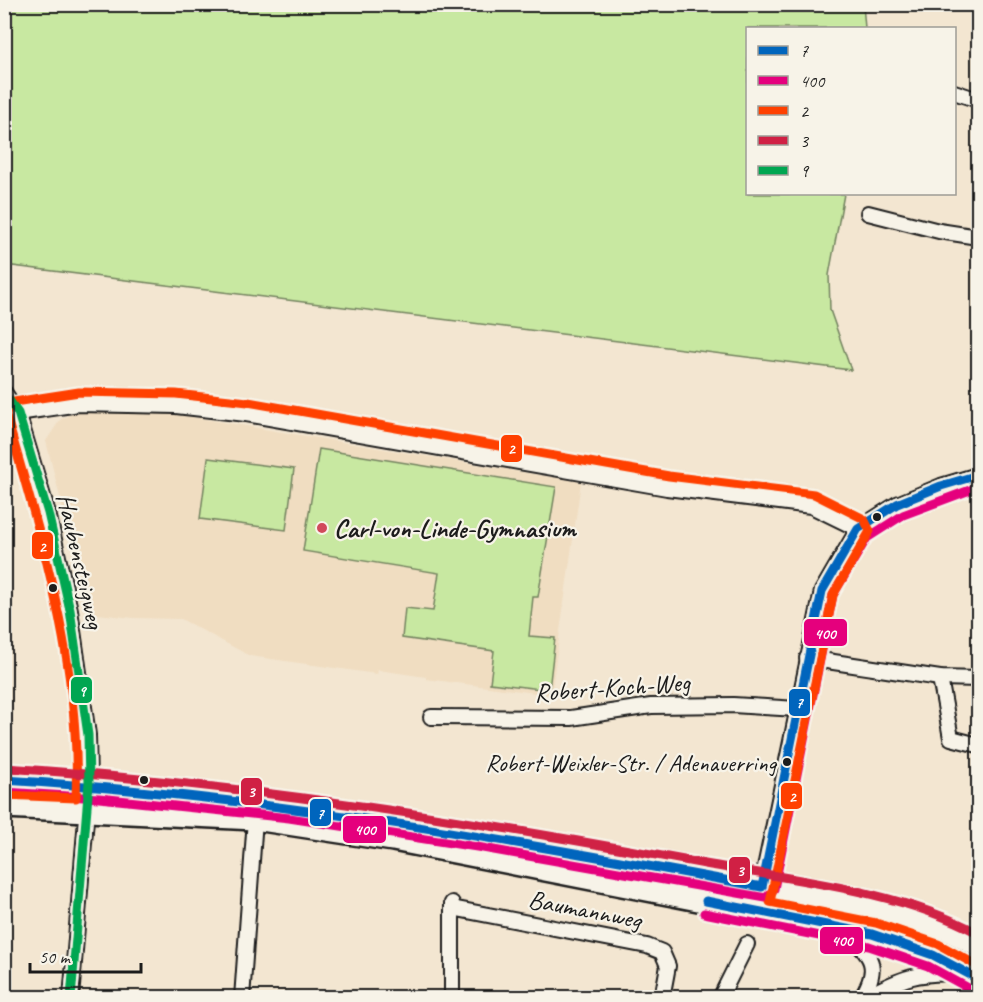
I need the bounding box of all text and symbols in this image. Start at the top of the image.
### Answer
legend [746,27,956,195]
text: 7 [800,40,809,62]
text: 400 [800,70,826,92]
text: 2 [800,100,810,122]
text: 3 [800,130,810,152]
text: 9 [800,160,810,182]
line badge: 2 [500,434,523,463]
text: 2 [507,439,516,459]
street label: Haubensteigweg [49,490,113,634]
unlabelled marker [871,511,883,523]
place label: Carl-von-Linde-Gymnasium [334,512,578,545]
marker: Carl-von-Linde-Gymnasium [315,521,329,535]
line badge: 2 [31,531,54,560]
text: 2 [38,537,47,557]
unlabelled marker [47,582,59,594]
line badge: 400 [803,618,848,647]
text: 400 [814,624,838,644]
street label: Robert-Koch-Weg [533,665,693,709]
line badge: 9 [70,676,93,704]
text: 9 [78,681,87,701]
line badge: 7 [788,688,811,717]
text: 7 [795,693,804,713]
place label: Robert-Weixler-Str. / Adenauerring [485,748,777,778]
marker: Robert-Weixler-Str. / Adenauerring [781,756,793,768]
unlabelled marker [138,774,150,786]
line badge: 3 [240,777,263,806]
text: 3 [247,782,256,802]
line badge: 2 [780,782,803,810]
text: 2 [788,787,797,807]
line badge: 7 [309,798,332,827]
text: 7 [316,804,325,824]
line badge: 400 [342,815,387,844]
text: 400 [354,820,378,840]
line badge: 3 [728,856,751,884]
text: 3 [736,861,745,881]
street label: Baumannweg [526,882,646,937]
line badge: 400 [819,926,864,955]
text: 400 [831,931,855,951]
scale bar [30,936,141,974]
text: 50 m [39,946,72,968]

